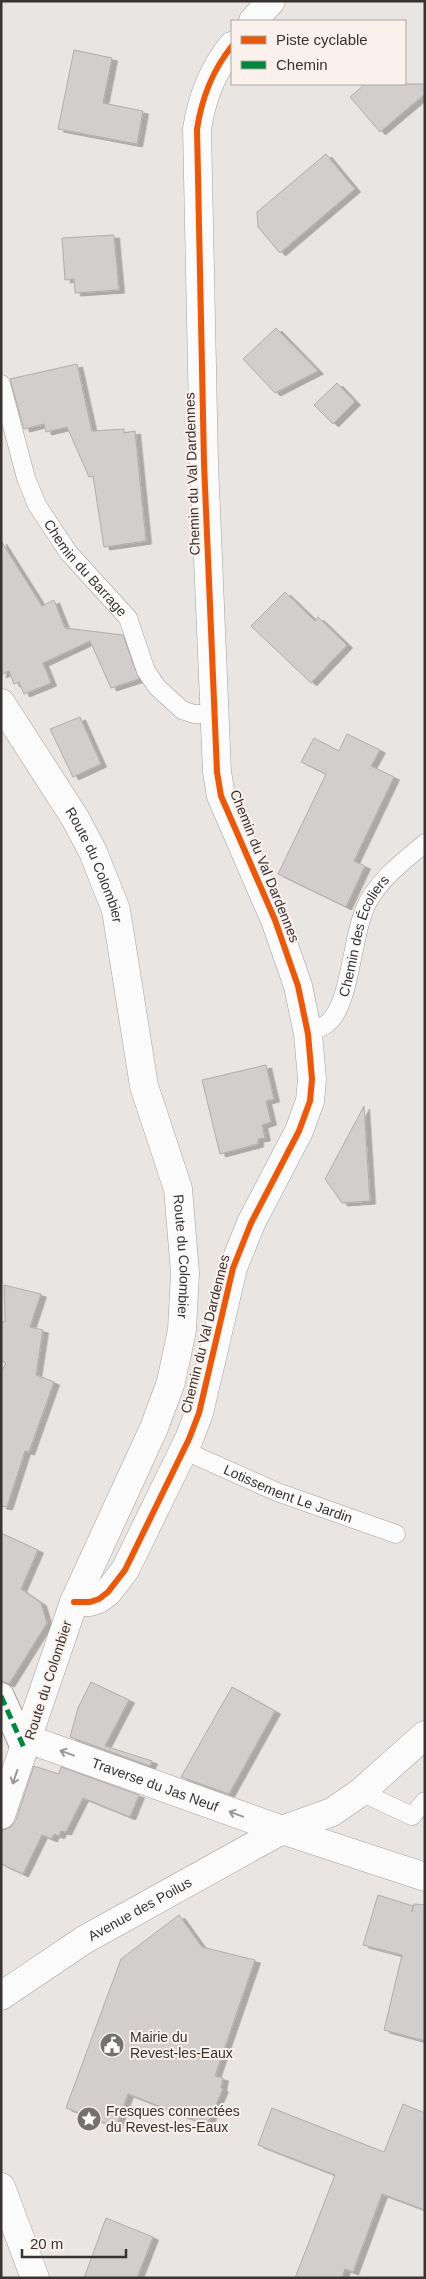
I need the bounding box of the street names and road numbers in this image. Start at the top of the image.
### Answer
street label: Chemin du Val Dardennes [181,392,203,556]
street label: Chemin du Barrage [41,516,131,620]
street label: Chemin du Val Dardennes [227,787,303,945]
street label: Route du Colombier [62,804,126,924]
street label: Chemin des Écoliers [335,872,392,999]
street label: Route du Colombier [170,1194,193,1319]
street label: Chemin du Val Dardennes [178,1253,232,1415]
street label: Lotissement Le Jardin [221,1461,355,1526]
street label: Route du Colombier [21,1618,75,1742]
street label: Traverse du Jas Neuf [90,1754,221,1815]
street label: Avenue des Poilus [85,1874,194,1944]

